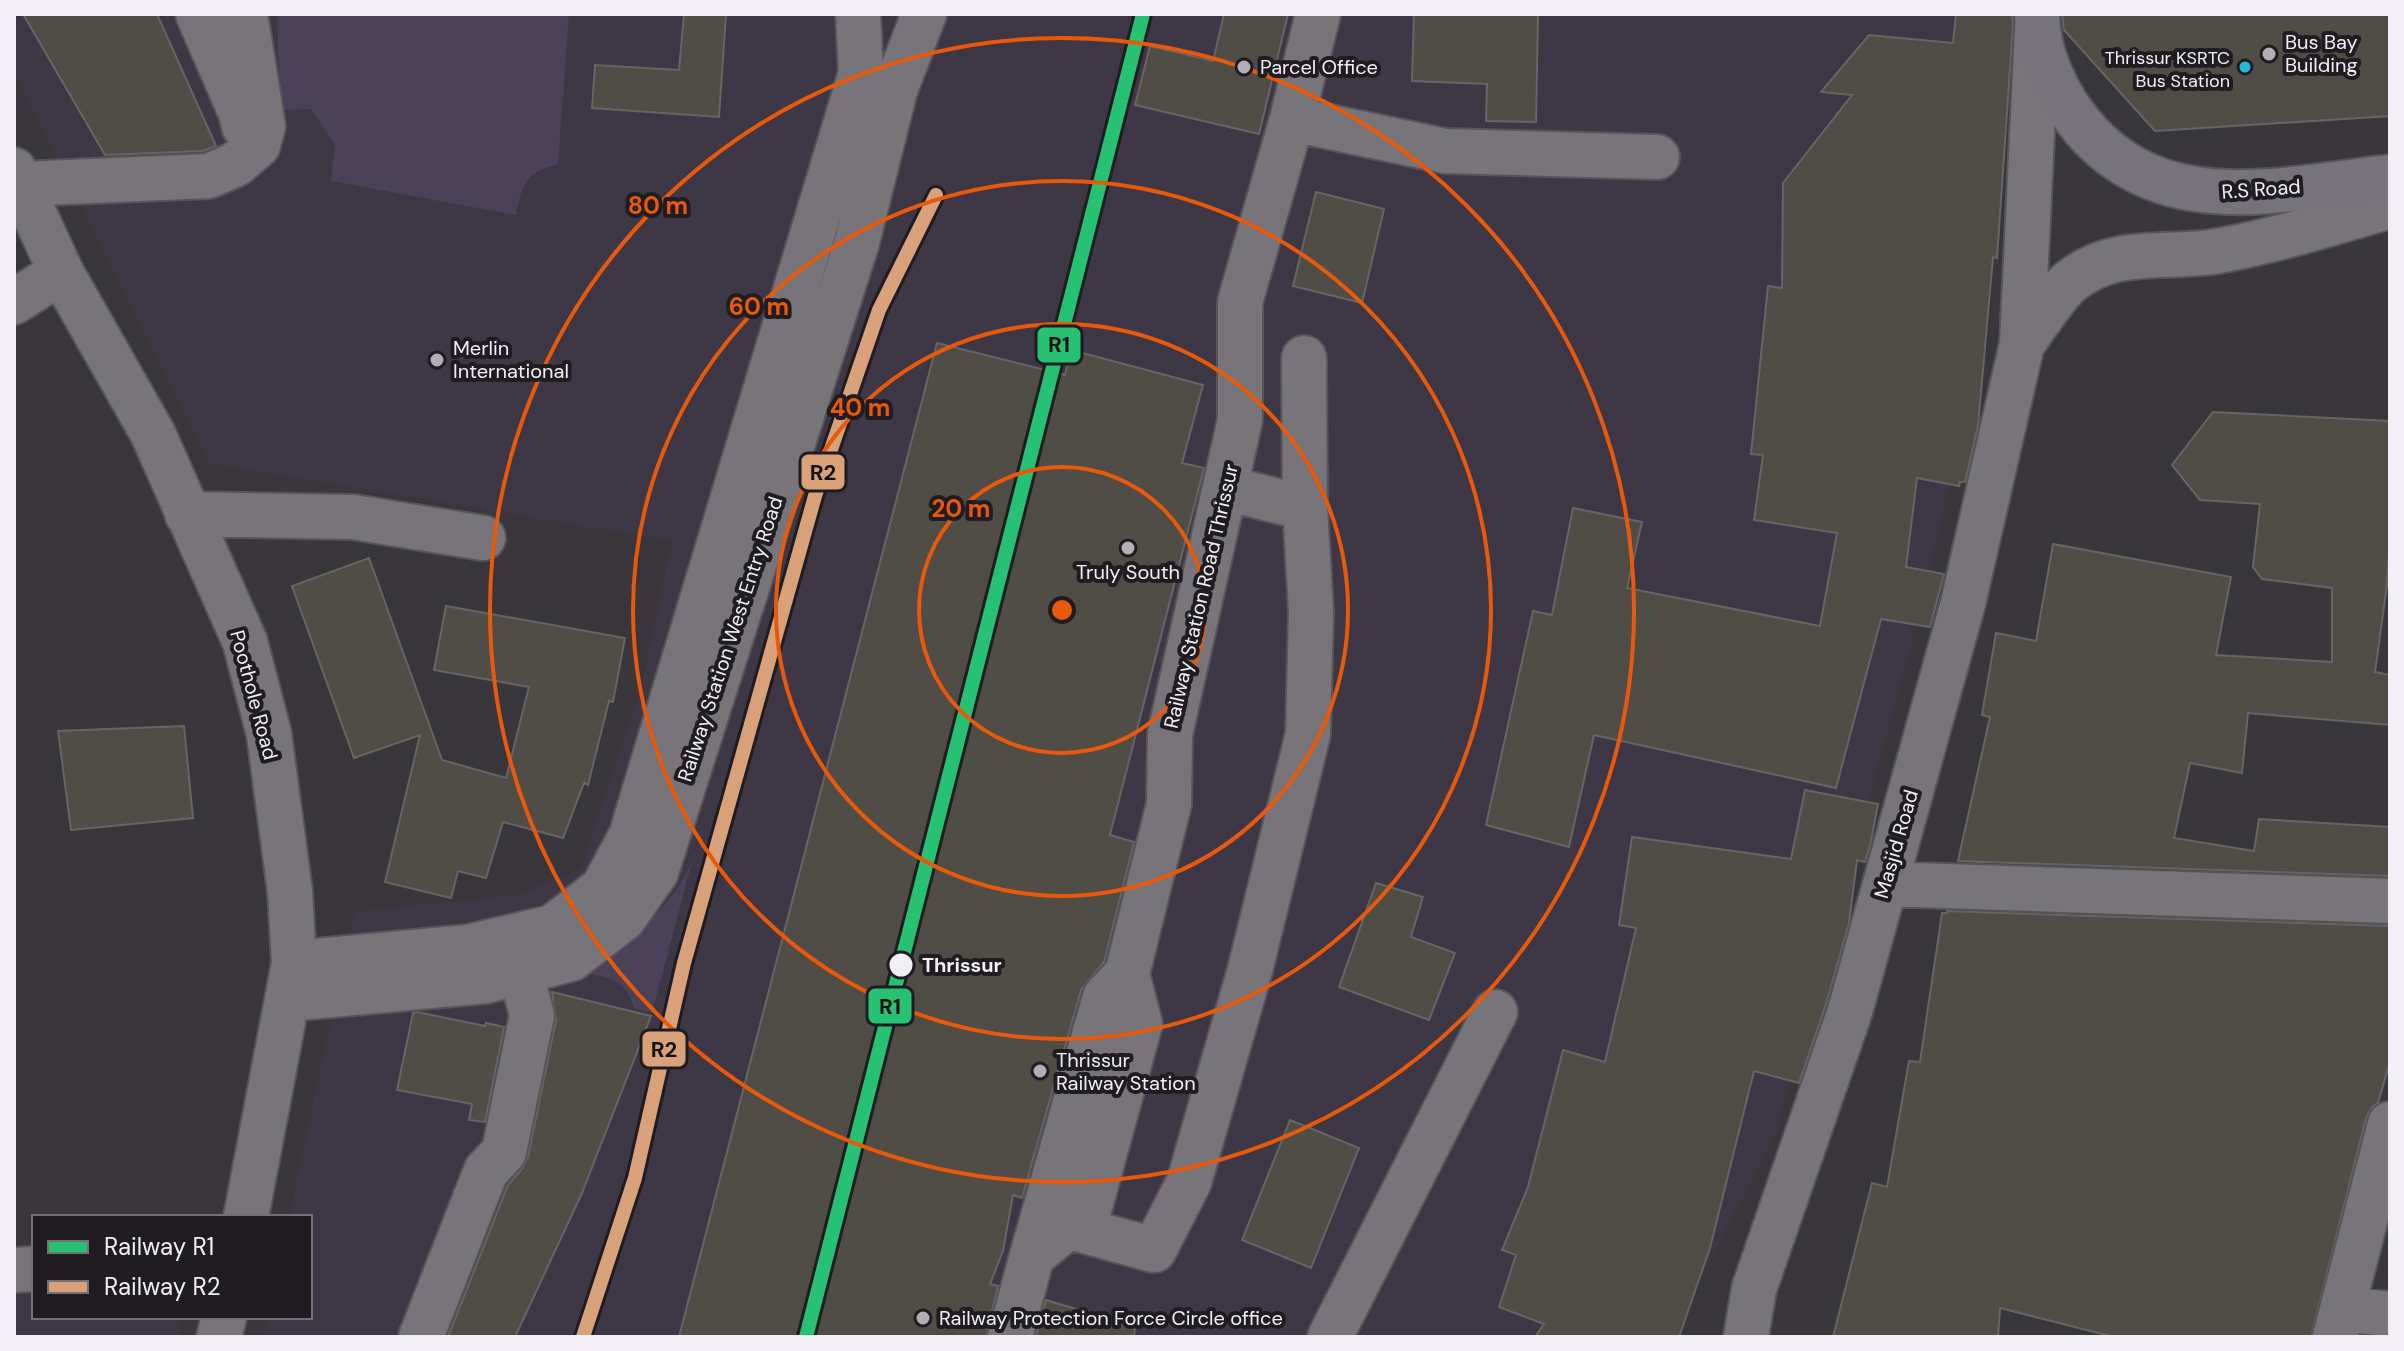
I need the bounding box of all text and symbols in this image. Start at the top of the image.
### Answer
place label: Bus Bay Building [2285,29,2358,78]
marker: Bus Bay Building [2260,45,2278,63]
place label: Thrissur KSRTC Bus Station [2105,46,2230,93]
place label: Parcel Office [1260,54,1378,80]
marker: Parcel Office [1235,58,1253,76]
marker: Thrissur KSRTC Bus Station [2237,59,2253,75]
street label: R.S Road [2221,173,2301,205]
text: 80 m [628,190,688,221]
text: 60 m [729,291,789,322]
line badge: R1 [1036,326,1082,364]
text: R1 [1048,330,1070,359]
place label: Merlin International [453,335,569,384]
marker: Merlin International [428,351,446,369]
text: 40 m [830,392,890,423]
line badge: R2 [800,453,846,491]
text: R2 [810,458,836,487]
street label: Railway Station Road Thrissur [1158,461,1244,731]
street label: Railway Station West Entry Road [672,493,788,785]
text: 20 m [932,493,990,524]
marker: Truly South [1119,539,1137,557]
place label: Truly South [1076,559,1180,585]
centre of rings [1048,596,1076,624]
street label: Poothole Road [224,627,284,763]
street label: Masjid Road [1868,787,1924,901]
marker: Thrissur [887,951,915,979]
place label: Thrissur [922,952,1002,978]
line badge: R1 [867,987,913,1025]
text: R1 [879,992,901,1021]
line badge: R2 [641,1030,687,1068]
text: R2 [651,1035,677,1064]
place label: Thrissur Railway Station [1056,1047,1196,1096]
marker: Thrissur Railway Station [1031,1062,1049,1080]
legend [32,1215,312,1319]
text: Railway R1 [104,1231,214,1262]
text: Railway R2 [104,1271,220,1302]
place label: Railway Protection Force Circle office [939,1305,1283,1331]
marker: Railway Protection Force Circle office [914,1309,932,1327]

